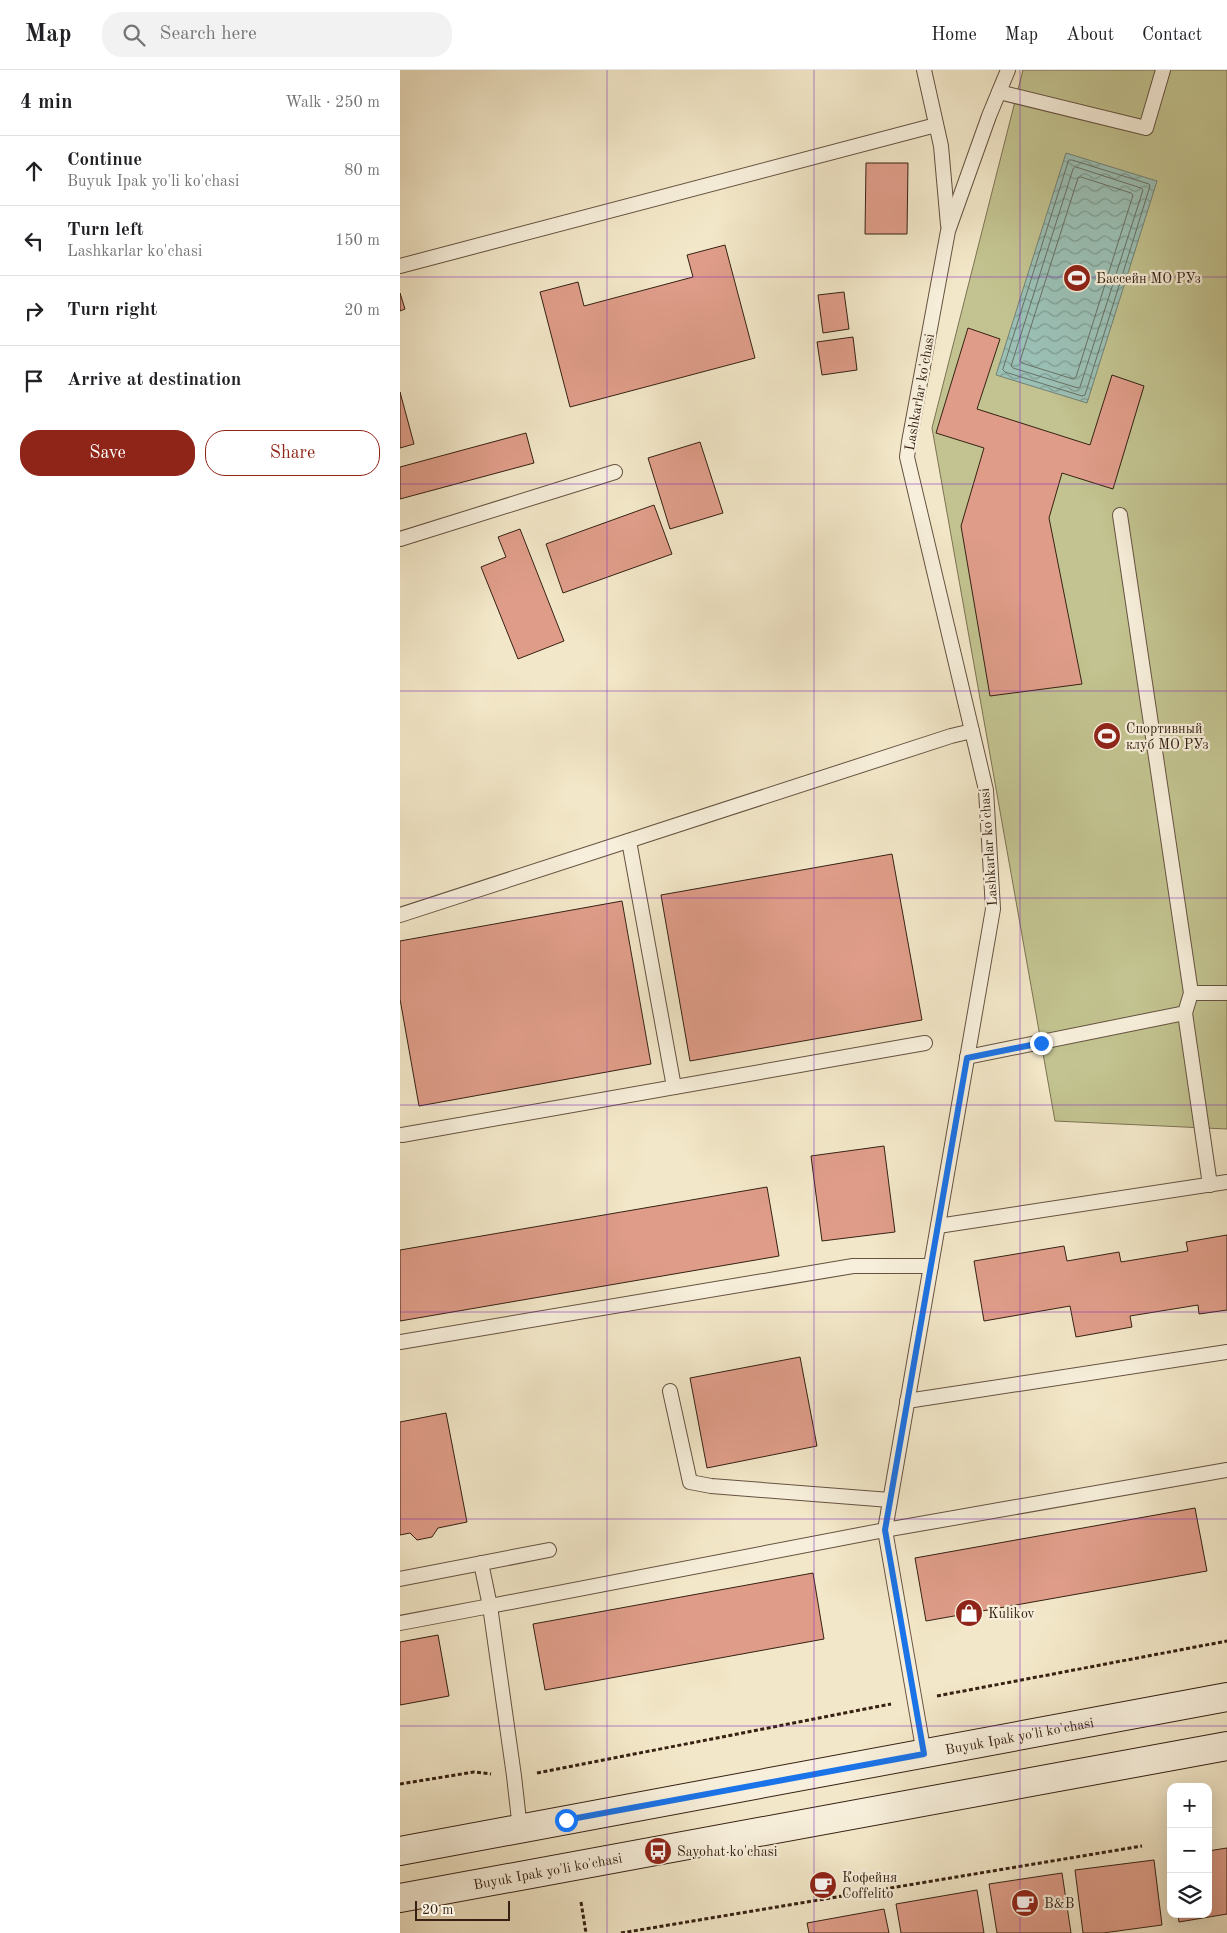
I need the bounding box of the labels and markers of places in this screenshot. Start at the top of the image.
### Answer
sports icon: Бассейн МО РУз [1062,263,1092,293]
place label: Бассейн МО РУз [1096,272,1201,286]
sports icon: Спортивный клуб МО РУз [1092,721,1122,751]
place label: Спортивный клуб МО РУз [1126,722,1209,752]
shop icon: Kulikov [954,1598,984,1628]
place label: Kulikov [988,1607,1035,1621]
bus stop icon: Sayohat ko'chasi [643,1836,673,1866]
place label: Sayohat ko'chasi [677,1845,778,1859]
cafe icon: Кофейня Coffelito [808,1870,838,1900]
place label: Кофейня Coffelito [842,1871,897,1901]
cafe icon: B&B [1010,1888,1040,1918]
place label: B&B [1044,1897,1074,1911]

